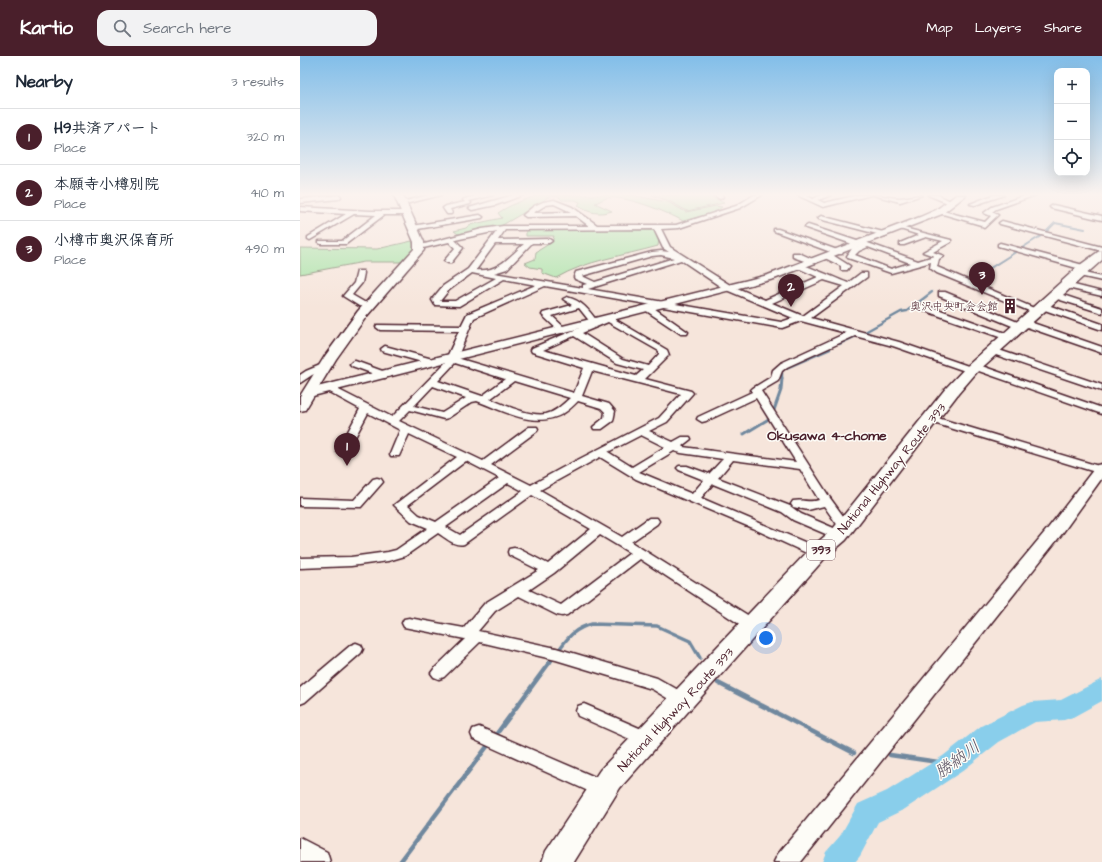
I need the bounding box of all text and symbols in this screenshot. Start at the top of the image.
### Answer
search box [97,10,377,46]
text: Kartio [20,15,73,42]
icon: search [111,17,133,39]
text: Search here [143,18,231,39]
text: Map [926,18,953,38]
text: Layers [975,18,1022,38]
text: Share [1044,18,1082,38]
map controls [1054,68,1090,176]
button: + [1054,68,1090,104]
text: Nearby [16,70,73,94]
text: 3 results [231,73,284,91]
button: − [1054,104,1090,140]
text: H9共済アパート [54,118,161,139]
text: 1 [28,128,30,146]
text: 320 m [246,128,284,146]
text: Place [54,139,86,157]
button: locate [1054,140,1090,176]
text: 本願寺小樽別院 [54,174,159,195]
text: 2 [25,184,33,202]
text: 410 m [250,184,284,202]
text: Place [54,195,86,213]
text: 小樽市奥沢保育所 [54,230,174,251]
text: 3 [26,240,32,258]
text: 490 m [244,240,284,258]
text: Place [54,251,86,269]
pin: 3 [969,262,995,295]
pin: 2 [778,274,804,307]
building icon: 奥沢中央町会会館 [1001,297,1019,315]
place label: 奥沢中央町会会館 [910,299,998,314]
street label: National Highway Route 393 [833,399,951,538]
district label: Okusawa 4-chome [767,426,887,446]
pin: 1 [334,433,360,466]
road number: 393 [807,540,835,560]
your location [756,628,776,648]
street label: National Highway Route 393 [613,644,739,776]
water label: 勝納川 [930,735,985,785]

